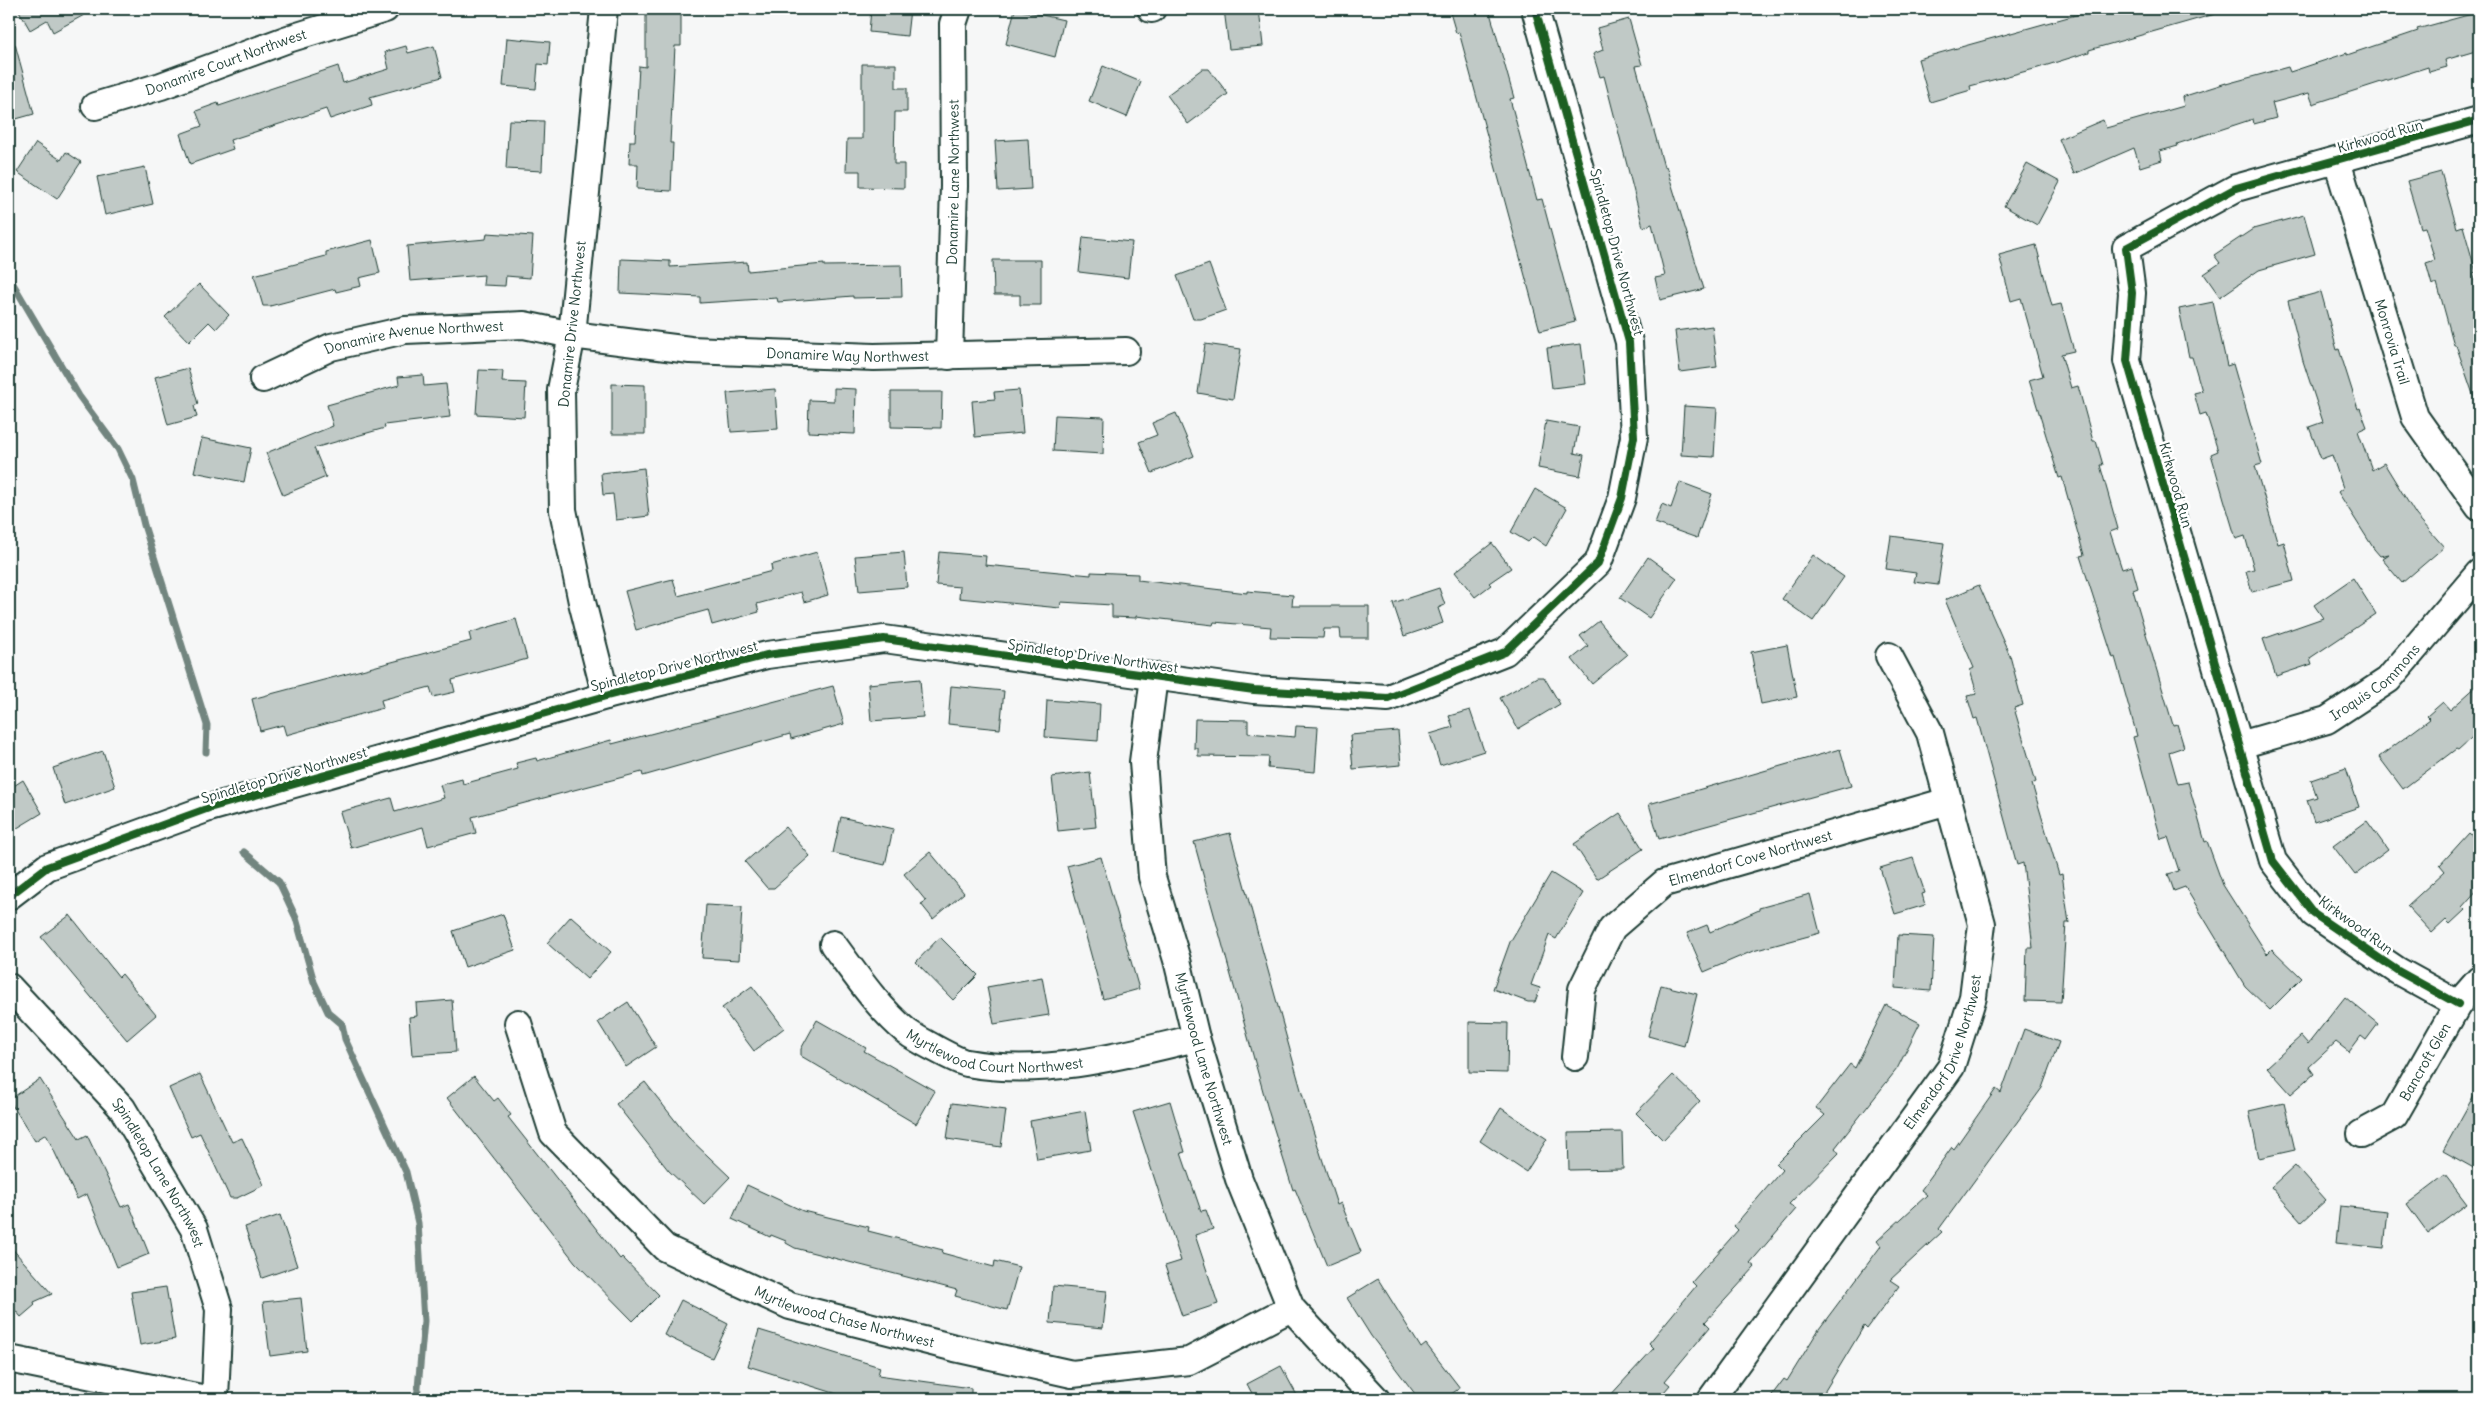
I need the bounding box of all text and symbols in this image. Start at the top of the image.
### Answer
street label: Donamire Court Northwest [143,25,309,99]
street label: Donamire Lane Northwest [943,99,963,265]
street label: Kirkwood Run [2335,115,2425,157]
street label: Spindletop Drive Northwest [1586,167,1648,338]
street label: Donamire Drive Northwest [554,240,590,408]
street label: Monrovia Trail [2371,297,2414,387]
street label: Donamire Avenue Northwest [321,317,504,358]
street label: Donamire Way Northwest [766,344,929,366]
street label: Kirkwood Run [2155,440,2197,530]
street label: Spindletop Drive Northwest [1007,635,1180,677]
street label: Spindletop Drive Northwest [589,636,760,696]
street label: Iroquis Commons [2327,640,2424,725]
street label: Spindletop Drive Northwest [199,743,369,807]
street label: Elmendorf Cove Northwest [1667,826,1834,890]
street label: Kirkwood Run [2315,892,2397,958]
street label: Myrtlewood Lane Northwest [1171,970,1237,1147]
street label: Elmendorf Drive Northwest [1900,973,1985,1133]
street label: Bancroft Glen [2395,1019,2454,1104]
street label: Myrtlewood Court Northwest [903,1025,1085,1077]
street label: Spindletop Lane Northwest [108,1094,208,1250]
street label: Myrtlewood Chase Northwest [752,1282,937,1351]

